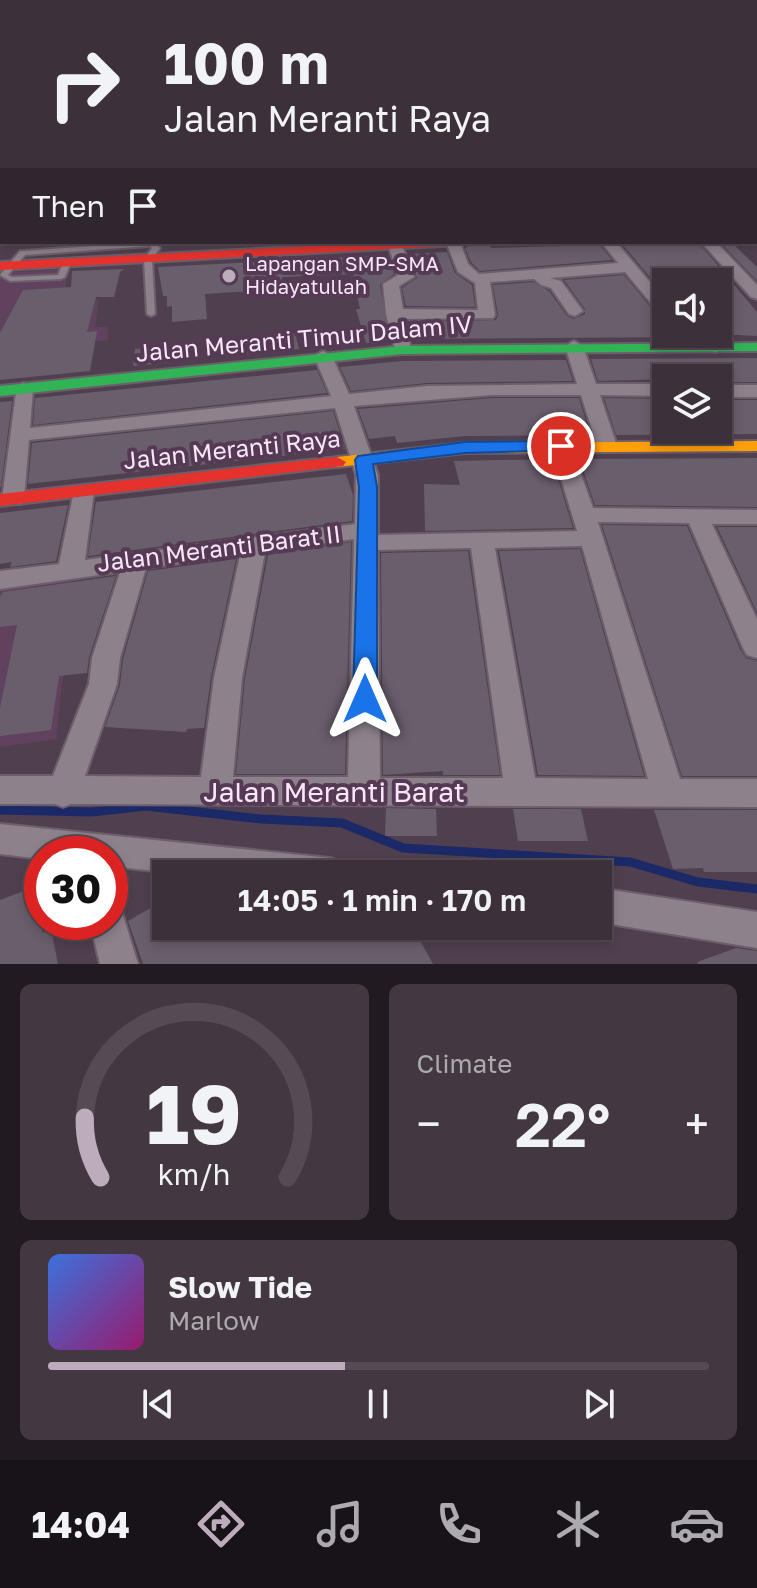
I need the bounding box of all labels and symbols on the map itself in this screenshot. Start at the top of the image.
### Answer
place label: Lapangan SMP-SMA Hidayatullah [245,251,439,298]
marker: Lapangan SMP-SMA Hidayatullah [220,267,238,285]
street label: Jalan Meranti Timur Dalam IV [134,308,473,367]
pin [527,412,595,480]
street label: Jalan Meranti Raya [122,423,342,474]
street label: Jalan Meranti Barat II [95,518,342,577]
position arrow [323,657,407,741]
street label: Jalan Meranti Barat [203,775,465,808]
speed limit sign: 30 [24,836,128,940]

